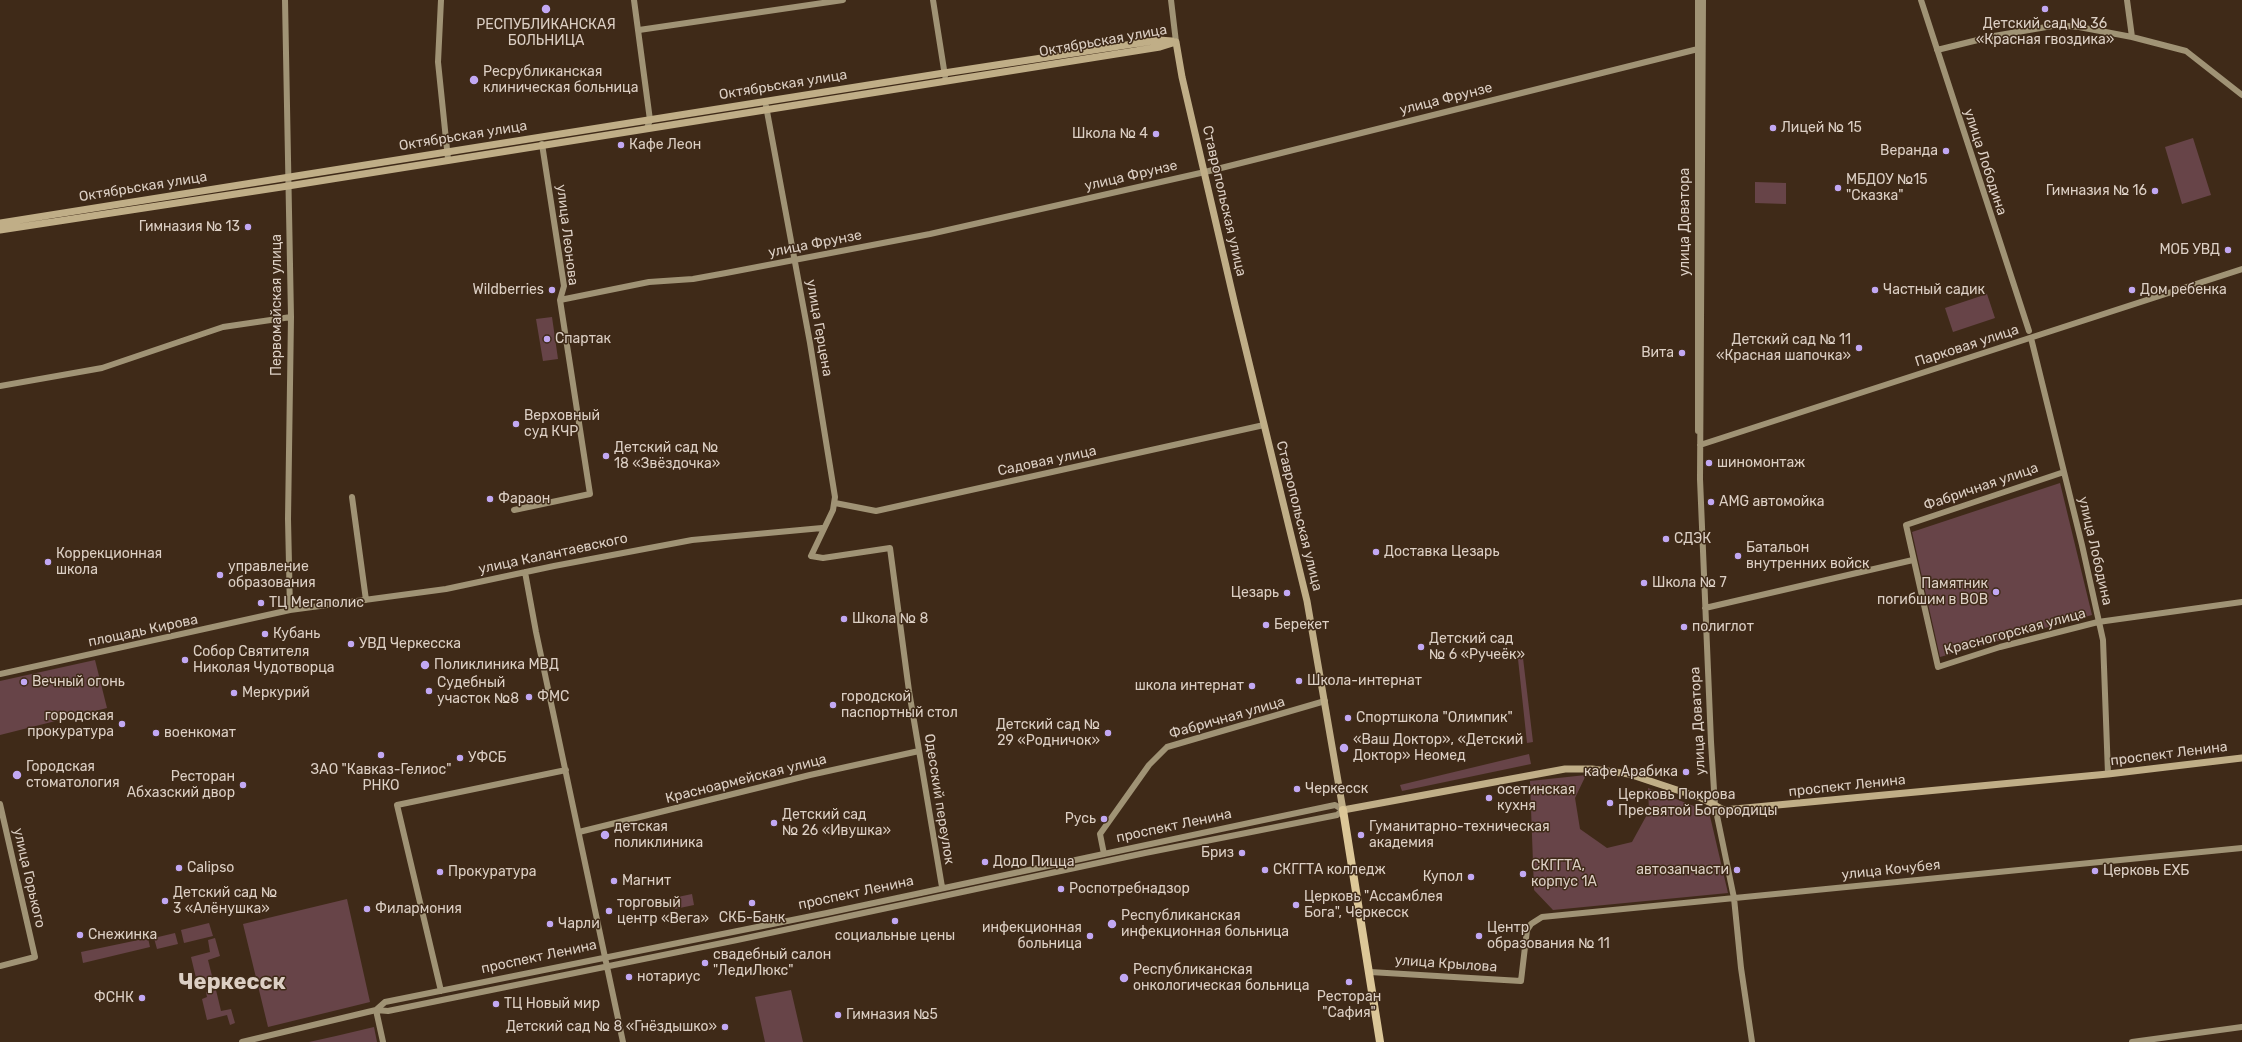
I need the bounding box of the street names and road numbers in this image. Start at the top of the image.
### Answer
street label: Октябрьская улица [1038,21,1168,61]
street label: Октябрьская улица [718,67,848,103]
street label: улица Фрунзе [1398,79,1494,119]
street label: улица Лободина [1960,107,2010,217]
street label: Октябрьская улица [398,118,528,154]
street label: Ставропольская улица [1198,124,1250,278]
street label: улица Фрунзе [1083,157,1179,195]
street label: улица Доватора [1677,168,1693,276]
street label: Октябрьская улица [78,169,208,205]
street label: улица Леонова [552,184,582,286]
street label: улица Фрунзе [767,227,863,261]
street label: Первомайская улица [269,234,285,376]
street label: улица Герцена [802,278,836,378]
street label: Парковая улица [1913,321,2021,371]
street label: Ставропольская улица [1272,439,1326,593]
street label: Садовая улица [996,442,1098,480]
street label: Фабричная улица [1922,460,2040,514]
street label: улица Лободина [2074,495,2116,607]
street label: улица Калантаевского [477,530,629,578]
street label: Красногорская улица [1942,605,2088,659]
street label: площадь Кирова [87,611,199,651]
street label: улица Доватора [1687,666,1709,776]
street label: Фабричная улица [1167,693,1287,743]
street label: Одесский переулок [920,732,958,866]
street label: проспект Ленина [2110,738,2228,770]
street label: Красноармейская улица [664,751,828,807]
street label: проспект Ленина [1788,771,1906,801]
street label: проспект Ленина [1115,806,1233,846]
street label: улица Горького [9,827,49,929]
street label: улица Кочубея [1841,856,1941,884]
street label: проспект Ленина [797,873,915,913]
street label: проспект Ленина [480,937,598,977]
street label: улица Крылова [1394,952,1498,976]

